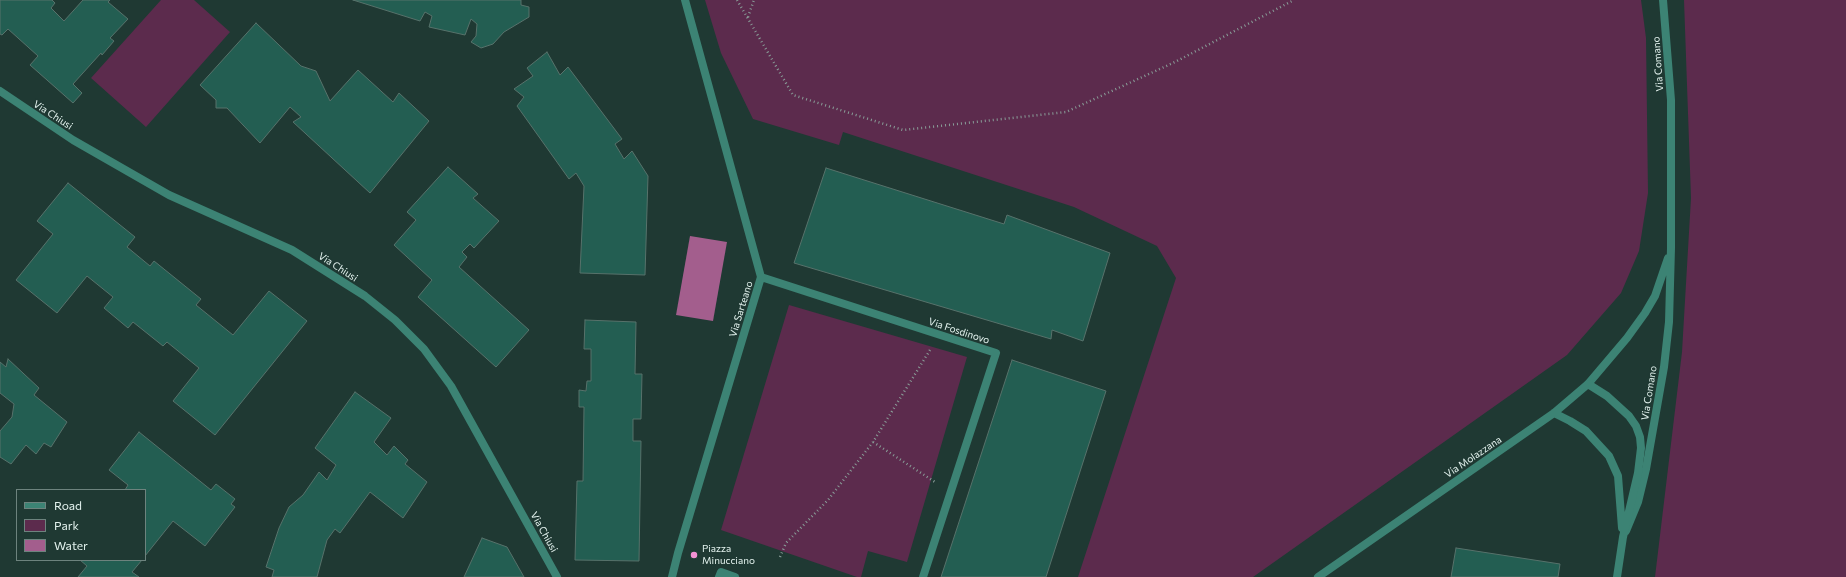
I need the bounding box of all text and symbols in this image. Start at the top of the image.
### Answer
street label: Via Comano [1650,36,1666,92]
street label: Via Chiusi [31,98,75,132]
street label: Via Chiusi [316,250,360,284]
street label: Via Sarteano [727,280,755,338]
street label: Via Fosdinovo [927,316,991,346]
street label: Via Comano [1639,365,1659,421]
street label: Via Molazzana [1442,434,1504,480]
legend [16,489,146,561]
text: Road [54,498,82,512]
street label: Via Chiusi [528,510,560,554]
text: Park [54,518,79,532]
text: Water [54,538,88,552]
place label: Piazza Minucciano [702,543,755,566]
marker: Piazza Minucciano [689,550,699,560]

